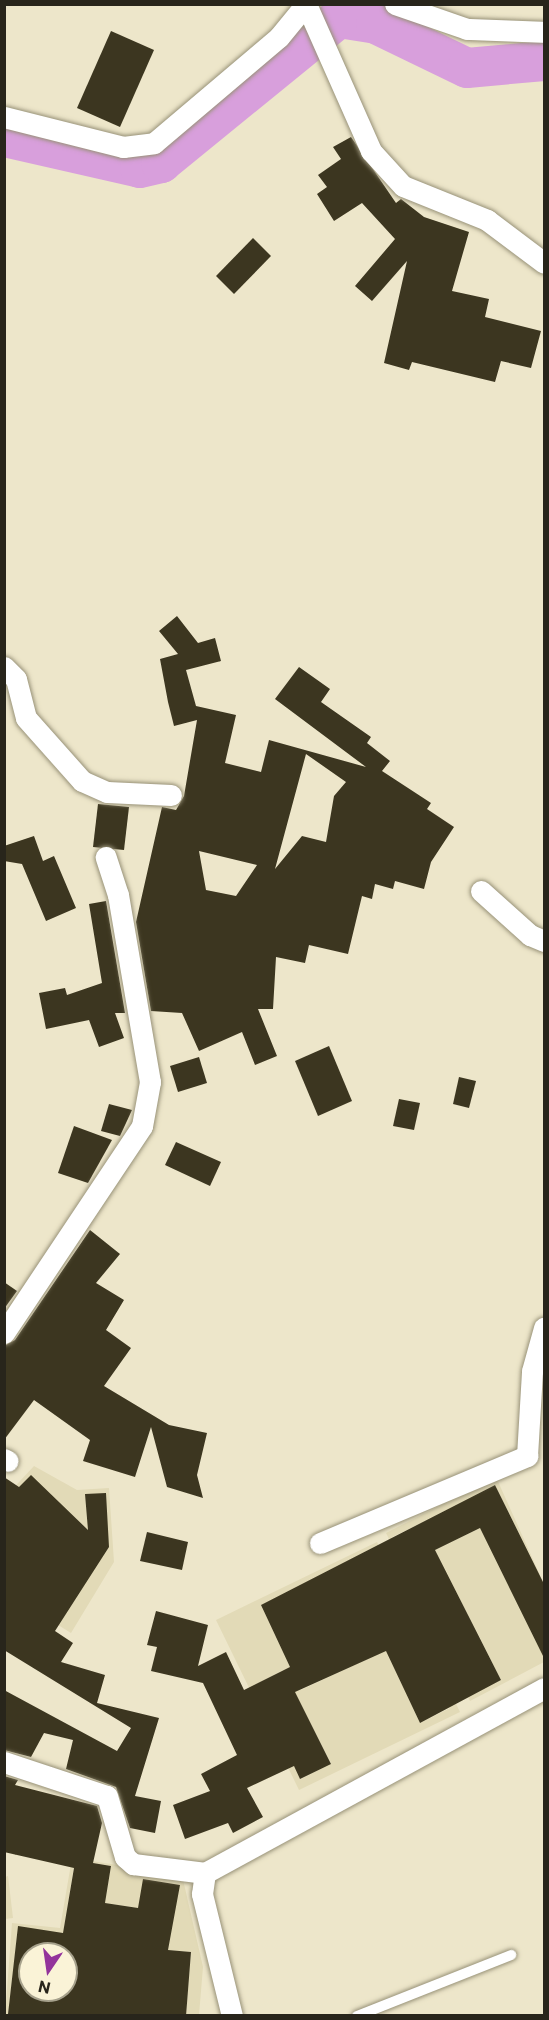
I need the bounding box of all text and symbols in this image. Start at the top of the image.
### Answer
north arrow [18,1942,78,2002]
text: N [36,1977,52,1999]

